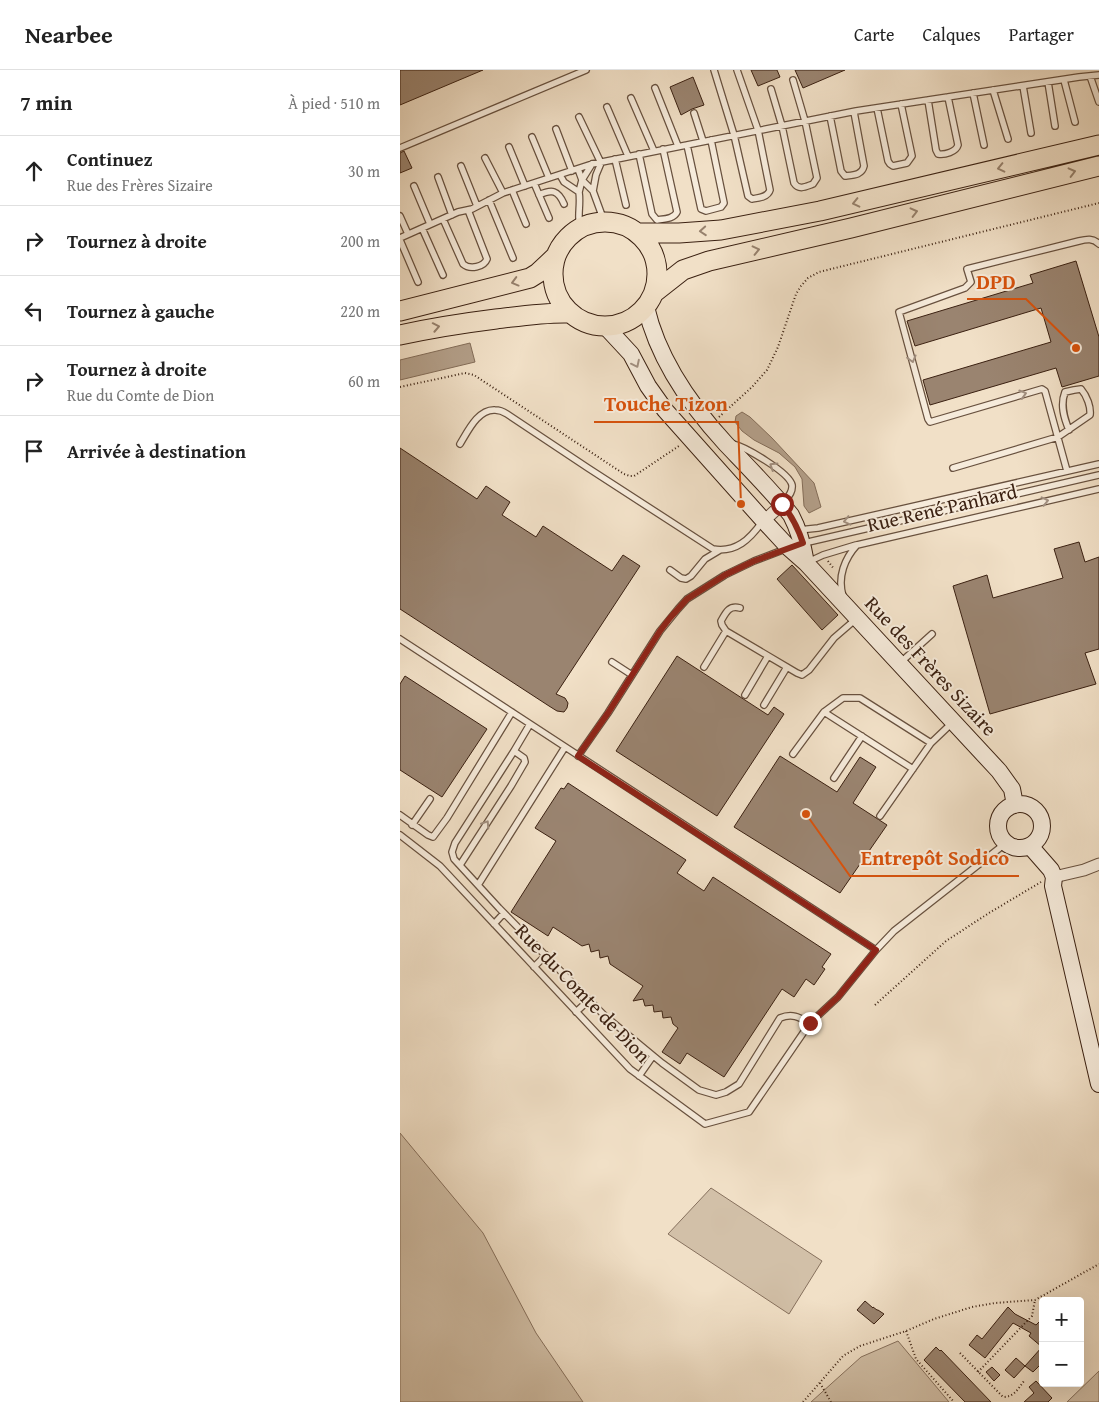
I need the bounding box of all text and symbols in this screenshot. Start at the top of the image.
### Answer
text: Nearbee [25,17,113,52]
text: Carte [854,21,895,48]
text: Calques [923,21,981,48]
text: Partager [1009,21,1074,48]
text: 7 min [20,87,72,118]
text: À pied · 510 m [288,91,380,115]
text: Continuez [67,145,153,173]
icon: ahead [20,157,48,185]
text: 30 m [348,159,380,183]
one-way arrow [996,162,1005,173]
one-way arrow [1067,167,1076,178]
text: Rue des Frères Sizaire [67,173,213,197]
one-way arrow [851,197,860,208]
one-way arrow [910,207,919,218]
one-way arrow [699,226,707,237]
icon: right [20,227,48,255]
text: Tournez à droite [67,227,207,255]
text: 200 m [340,229,380,253]
one-way arrow [752,245,761,256]
callout: DPD [967,263,1026,299]
text: DPD [976,266,1016,297]
one-way arrow [511,276,520,287]
icon: left [20,297,48,325]
text: Tournez à gauche [67,297,215,325]
text: 220 m [340,299,380,323]
one-way arrow [432,323,441,333]
text: Tournez à droite [67,355,207,383]
one-way arrow [906,355,916,363]
one-way arrow [630,359,640,368]
icon: right [20,367,48,395]
text: 60 m [348,369,380,393]
text: Rue du Comte de Dion [67,383,214,407]
callout: Touche Tizon [594,386,738,422]
text: Touche Tizon [604,388,729,419]
one-way arrow [1019,390,1027,400]
icon: arrive [20,437,48,465]
text: Arrivée à destination [67,437,246,465]
one-way arrow [770,463,779,473]
street label: Rue René Panhard [864,476,1020,539]
route start [771,493,794,516]
one-way arrow [1041,496,1050,507]
one-way arrow [842,515,851,526]
street label: Rue des Frères Sizaire [859,589,1004,742]
one-way arrow [480,821,489,830]
callout: Entrepôt Sodico [850,840,1019,876]
text: Entrepôt Sodico [861,842,1009,873]
street label: Rue du Comte de Dion [509,916,658,1069]
route end [799,1012,822,1035]
map controls [1039,1297,1084,1387]
button: + [1039,1297,1084,1342]
button: − [1039,1342,1084,1387]

